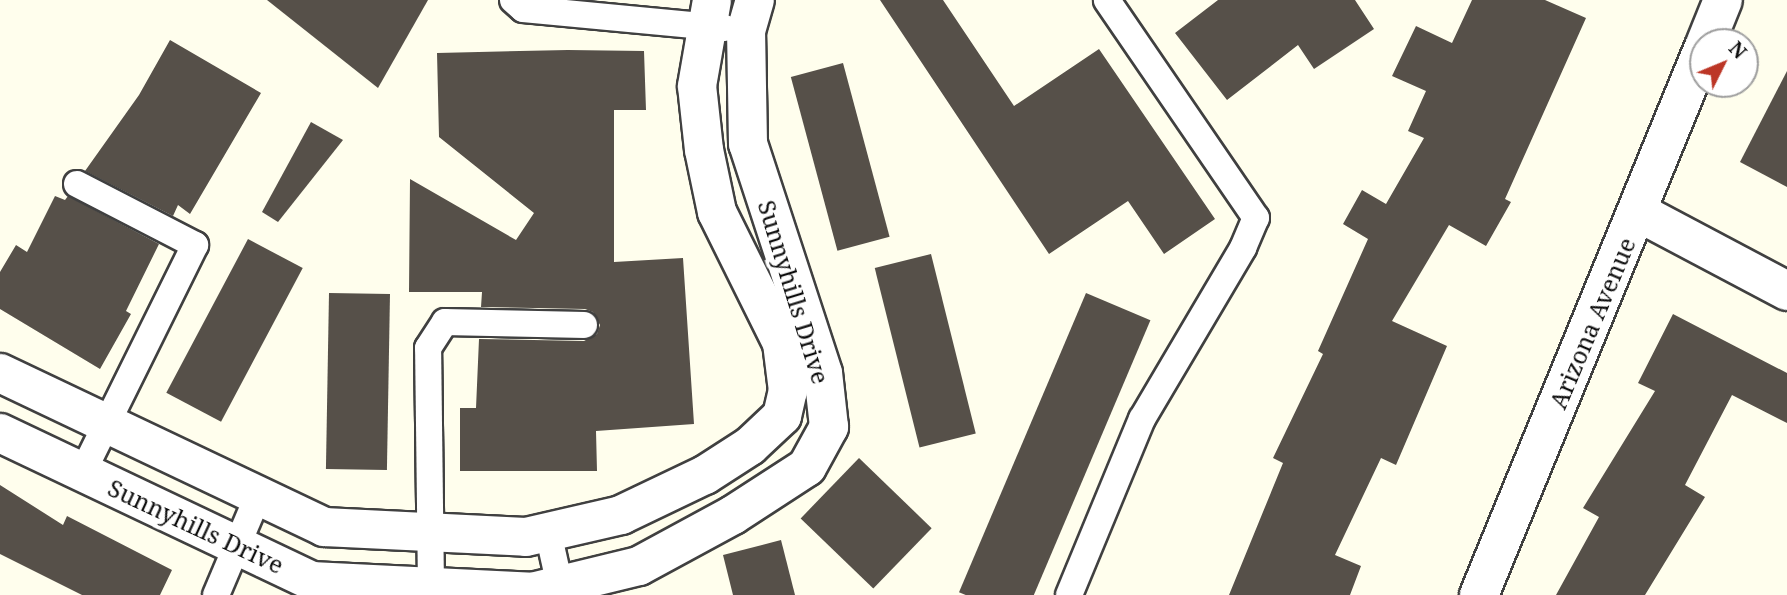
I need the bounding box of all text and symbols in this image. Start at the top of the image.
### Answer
north arrow [1689,28,1759,98]
text: N [1723,36,1753,64]
street label: Sunnyhills Drive [752,197,836,387]
street label: Arizona Avenue [1543,233,1641,413]
street label: Sunnyhills Drive [104,473,288,579]

